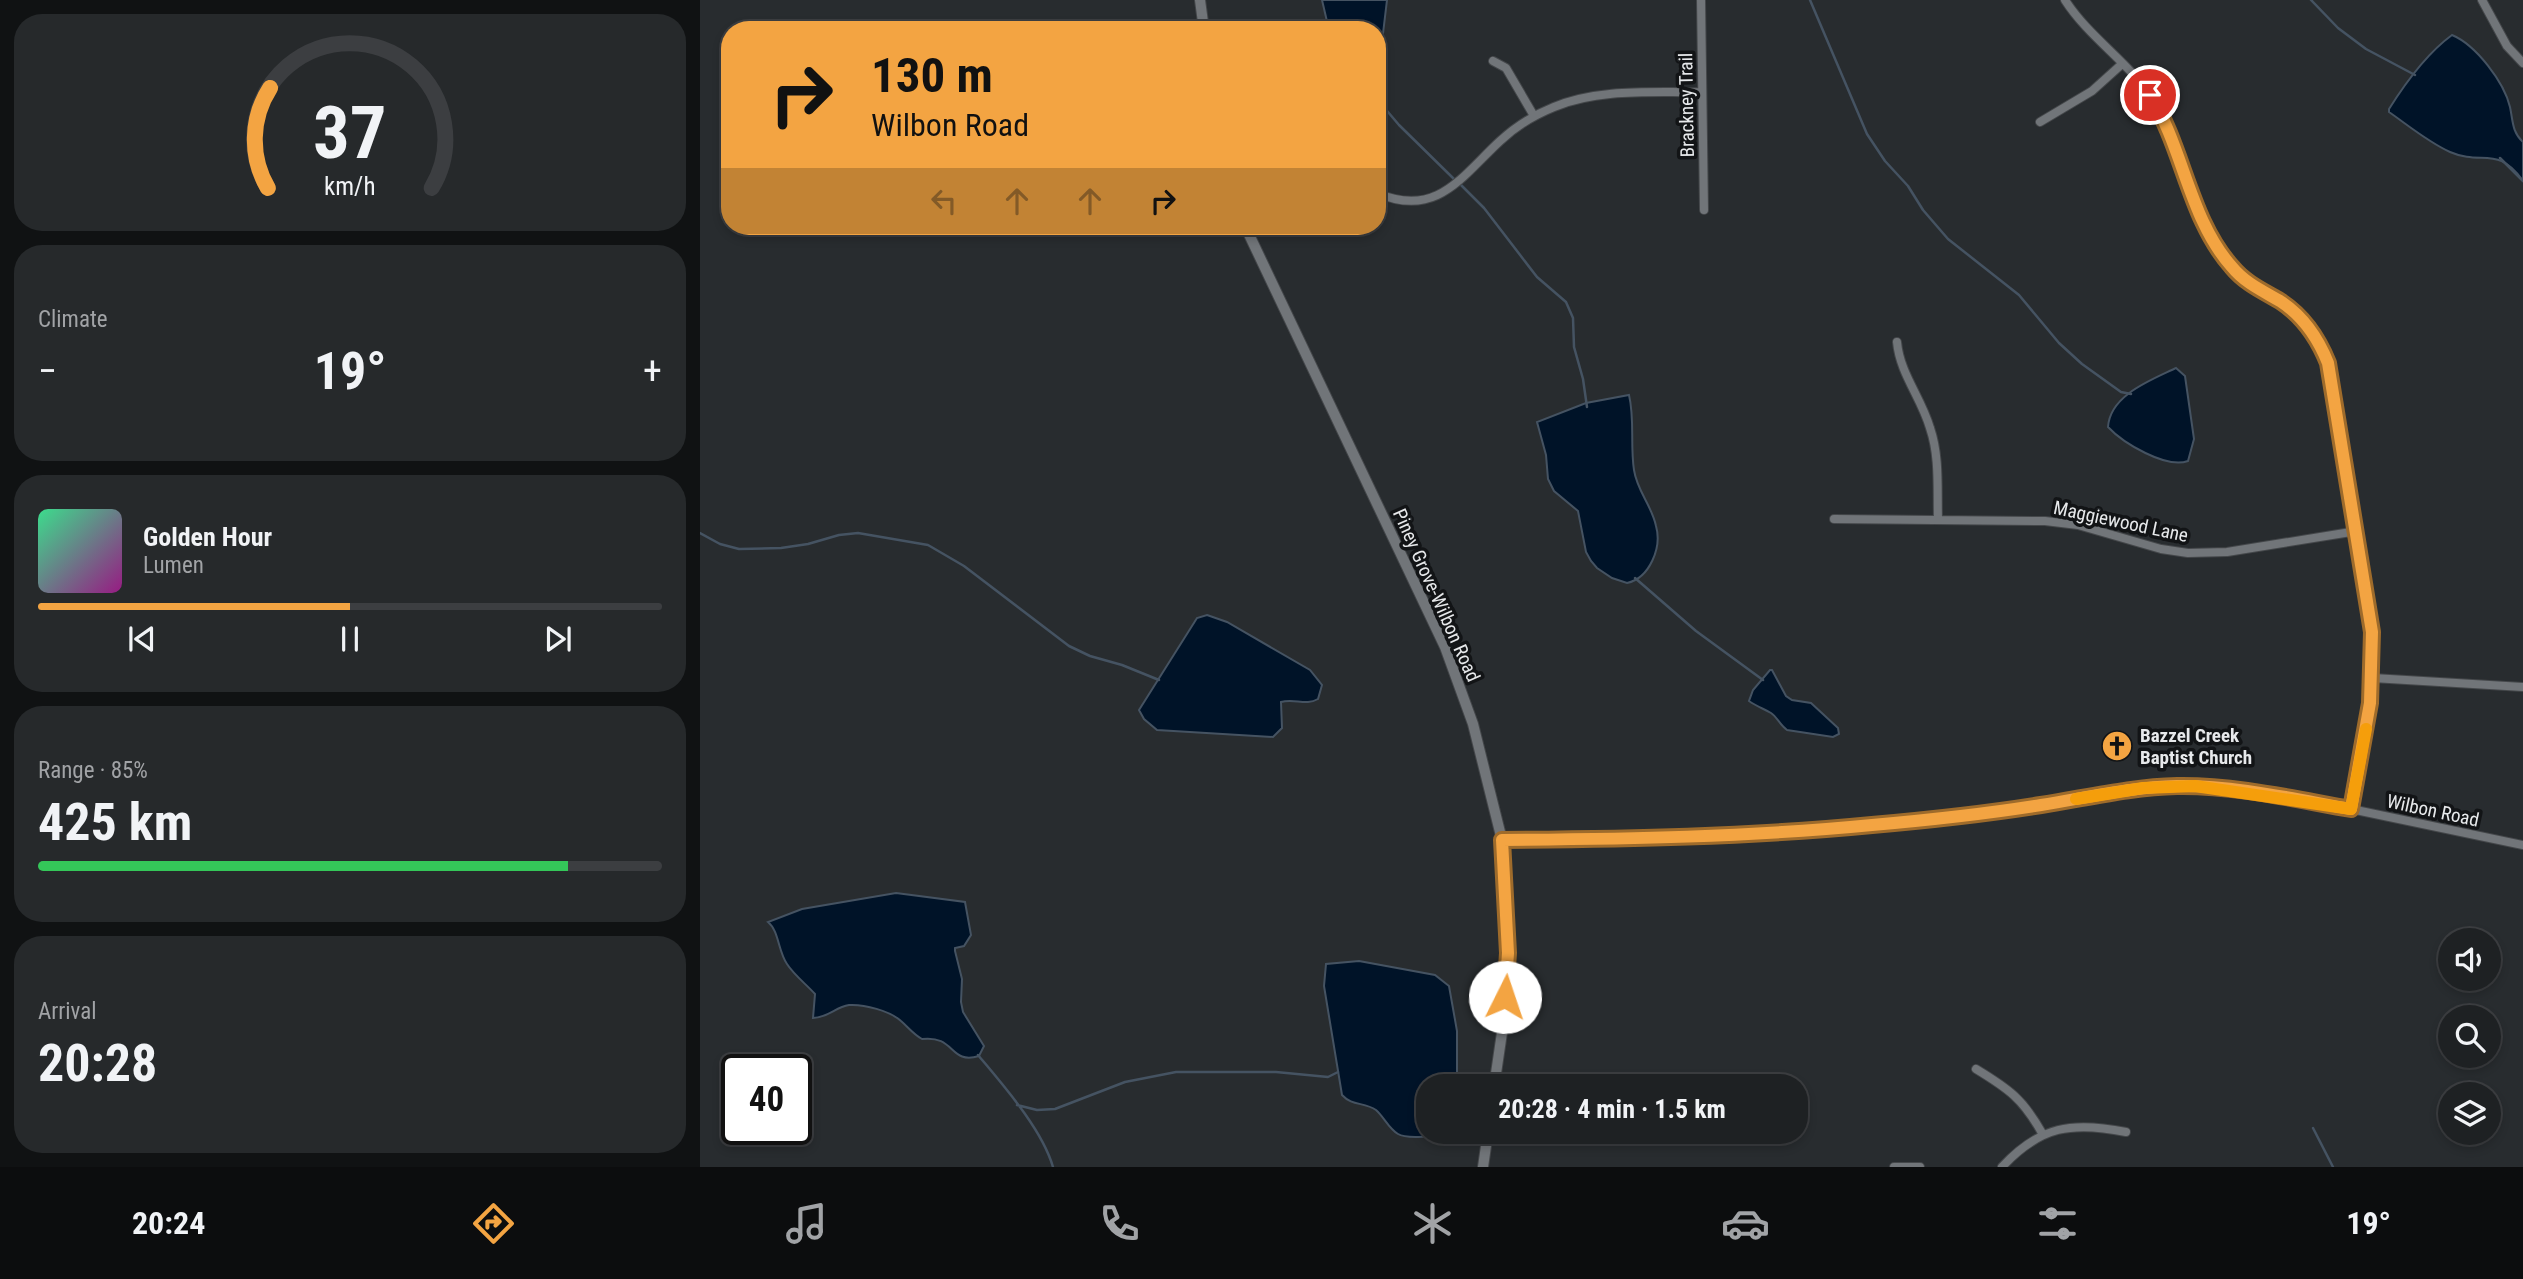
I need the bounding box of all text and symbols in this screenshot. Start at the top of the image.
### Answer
text: 130 m [871,47,993,104]
icon: right [756,49,847,140]
street label: Brackney Trail [1674,53,1699,157]
pin [2120,65,2180,125]
icon: arrive [2131,76,2169,114]
text: 37 [313,91,387,177]
text: Wilbon Road [871,106,1029,144]
text: km/h [324,172,376,201]
icon: left [925,182,963,220]
icon: ahead [998,182,1036,220]
icon: ahead [1071,182,1109,220]
icon: right [1144,182,1182,220]
text: Climate [38,306,108,333]
text: 19° [314,341,386,402]
text: − [38,349,57,393]
text: + [643,349,662,393]
street label: Maggiewood Lane [2052,496,2190,547]
street label: Piney Grove-Wilbon Road [1388,505,1485,685]
text: Golden Hour [143,522,272,552]
text: Lumen [143,552,204,579]
icon: previous [123,620,161,658]
icon: pause [331,620,369,658]
icon: next [539,620,577,658]
place label: Bazzel Creek Baptist Church [2140,724,2252,769]
church icon: Bazzel Creek Baptist Church [2100,729,2134,763]
text: Range · 85% [38,757,148,784]
street label: Wilbon Road [2385,789,2481,831]
text: 425 km [38,792,192,853]
map controls [2438,928,2501,1145]
button: sound [2438,928,2501,991]
position arrow [1468,960,1542,1034]
text: Arrival [38,998,97,1025]
button: search [2438,1005,2501,1068]
text: 20:28 [38,1033,157,1094]
speed limit sign: 40 [721,1054,812,1145]
button: layers [2438,1082,2501,1145]
text: 20:28 · 4 min · 1.5 km [1498,1094,1726,1124]
icon: directions [469,1199,518,1248]
icon: music [782,1199,831,1248]
icon: phone [1095,1199,1144,1248]
icon: climate [1408,1199,1457,1248]
icon: car [1721,1199,1770,1248]
icon: filters [2033,1199,2082,1248]
text: 20:24 [132,1204,205,1242]
text: 19° [2346,1204,2391,1242]

